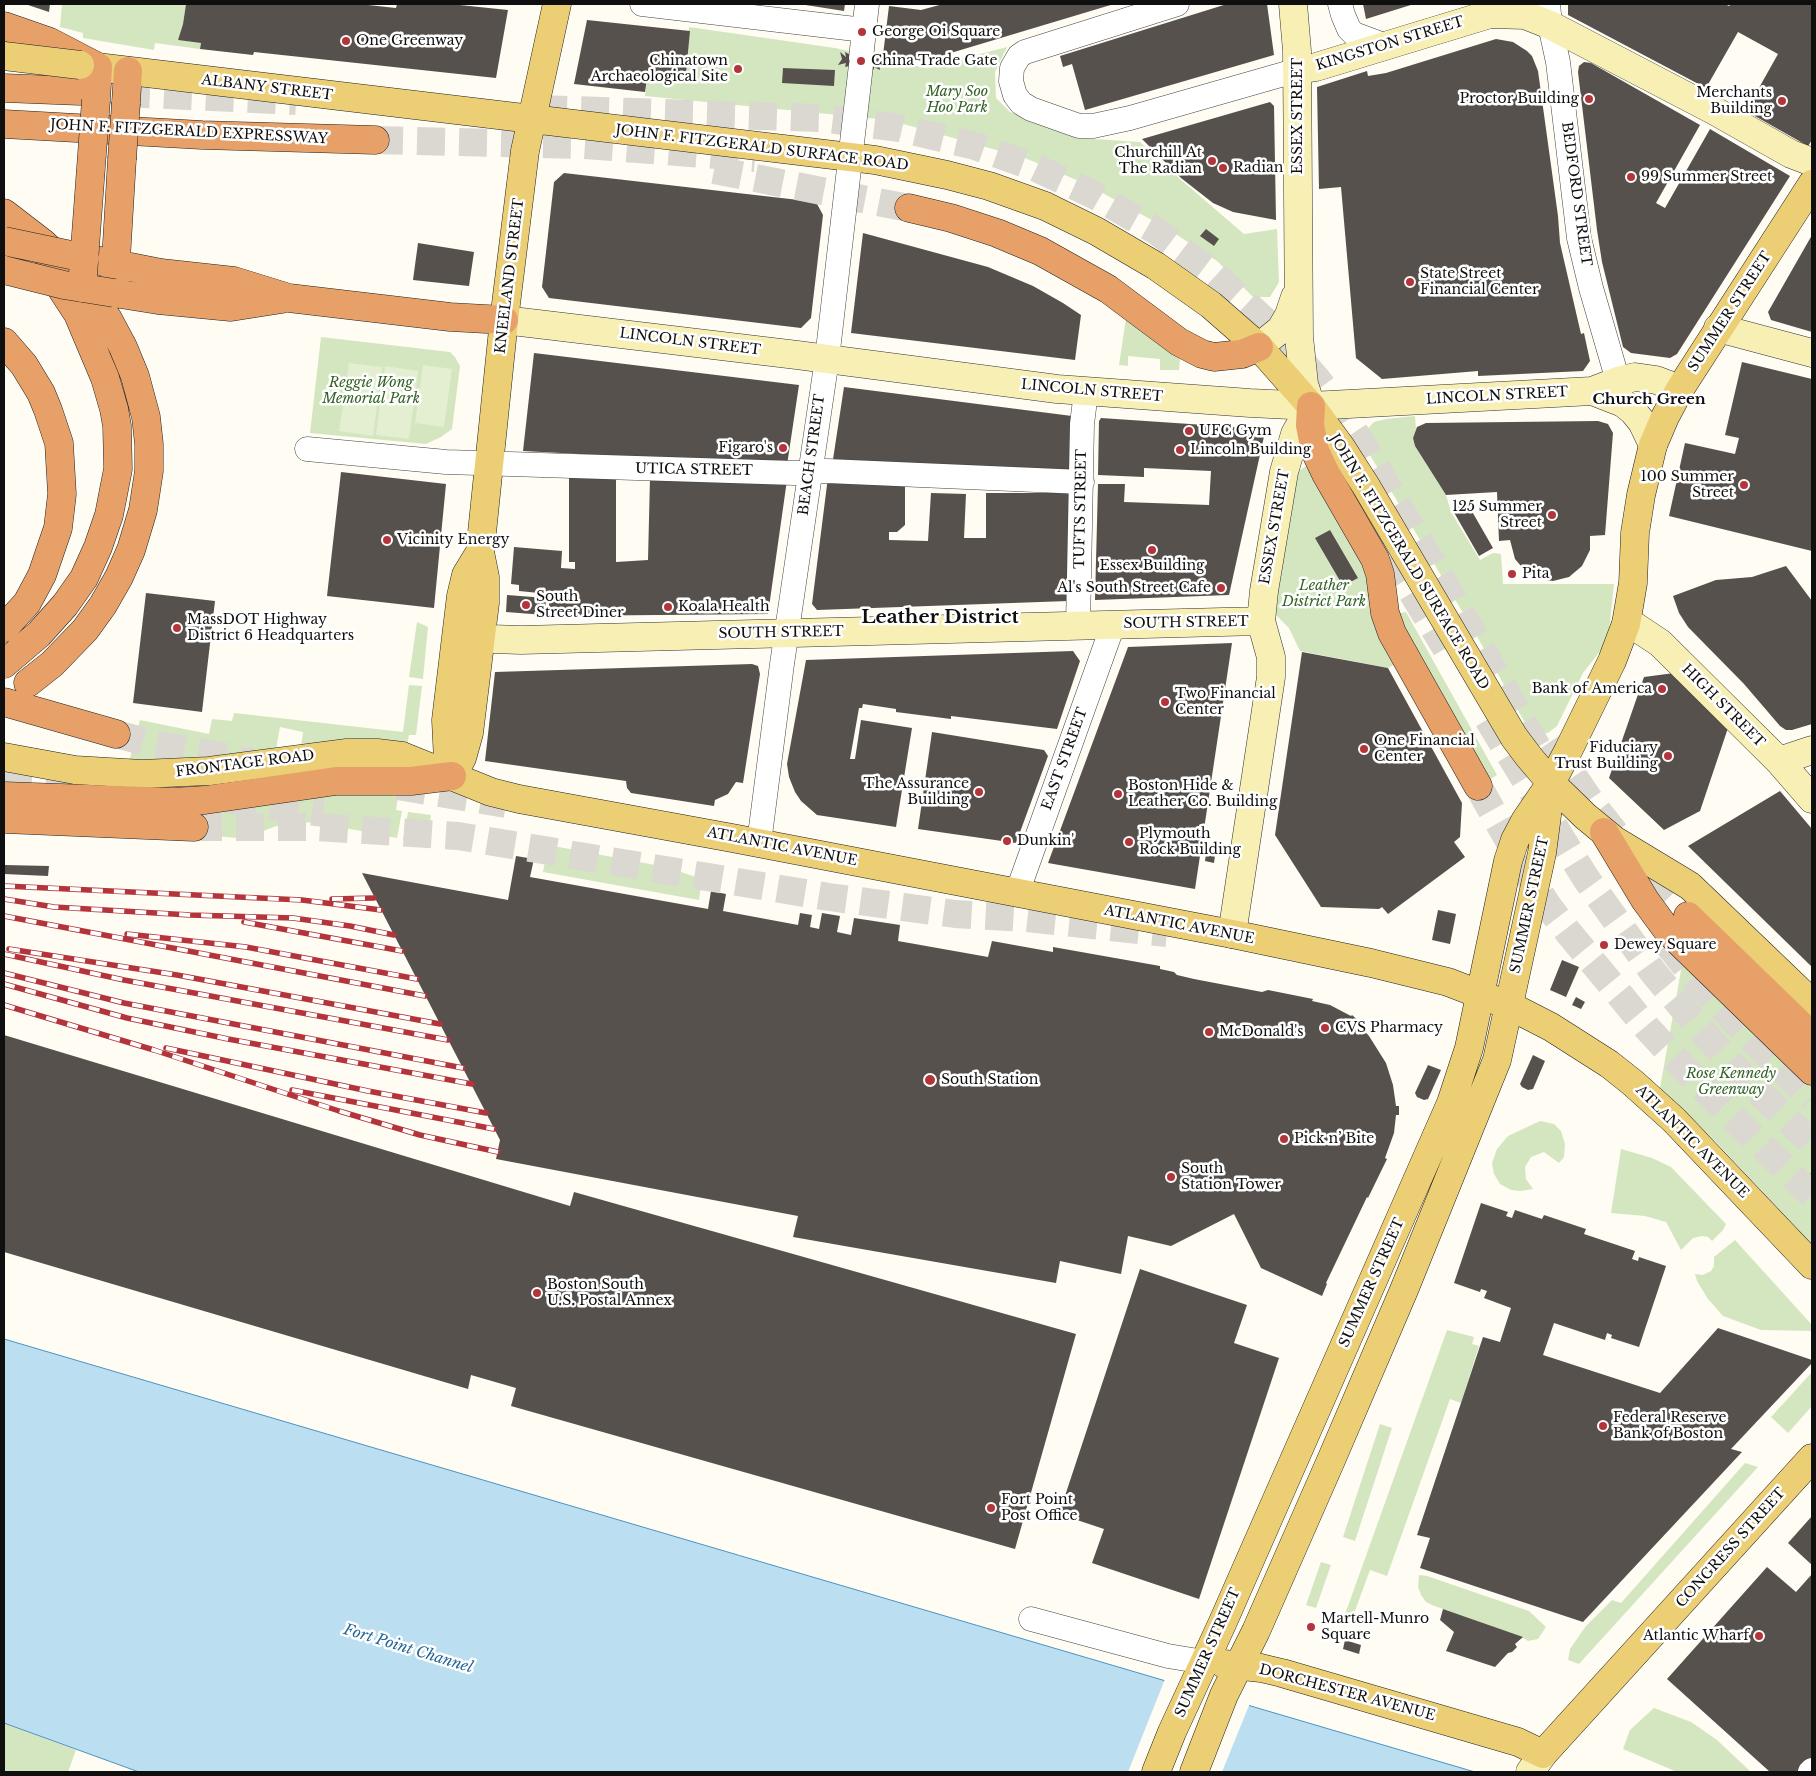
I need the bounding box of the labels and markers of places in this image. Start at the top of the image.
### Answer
place label: George Oi Square [872,24,1000,40]
marker: George Oi Square [856,26,868,38]
place label: One Greenway [356,33,463,49]
marker: One Greenway [340,35,352,47]
place label: Chinatown Archaeological Site [591,53,728,85]
place label: China Trade Gate [871,53,997,69]
marker: China Trade Gate [855,55,867,67]
marker: Chinatown Archaeological Site [732,63,744,75]
place label: Merchants Building [1696,85,1772,118]
place label: Proctor Building [1459,91,1579,107]
marker: Proctor Building [1583,93,1595,105]
marker: Merchants Building [1776,95,1788,107]
place label: Churchill At The Radian [1114,145,1202,178]
marker: Churchill At The Radian [1206,155,1218,167]
place label: Radian [1233,160,1283,176]
marker: Radian [1217,162,1229,174]
place label: 99 Summer Street [1641,169,1772,185]
marker: 99 Summer Street [1625,171,1637,183]
place label: State Street Financial Center [1420,266,1539,298]
marker: State Street Financial Center [1404,276,1416,288]
place label: UFC Gym [1199,423,1272,439]
marker: UFC Gym [1183,425,1195,437]
place label: Figaro's [718,440,773,456]
marker: Figaro's [777,442,789,454]
place label: Lincoln Building [1190,442,1311,458]
marker: Lincoln Building [1174,444,1186,456]
place label: 100 Summer Street [1641,469,1734,502]
marker: 100 Summer Street [1738,479,1750,491]
place label: 125 Summer Street [1452,499,1542,532]
marker: 125 Summer Street [1546,509,1558,521]
place label: Vicinity Energy [397,532,509,548]
marker: Vicinity Energy [381,534,393,546]
marker: Essex Building [1146,544,1158,556]
place label: Essex Building [1100,558,1204,574]
place label: Pita [1522,566,1549,582]
marker: Pita [1506,568,1518,580]
place label: Al's South Street Cafe [1057,580,1211,596]
marker: Al's South Street Cafe [1215,582,1227,594]
place label: South Street Diner [536,589,624,622]
marker: South Street Diner [520,599,532,611]
place label: Koala Health [678,599,770,615]
marker: Koala Health [662,601,674,613]
place label: MassDOT Highway District 6 Headquarters [187,612,354,644]
marker: MassDOT Highway District 6 Headquarters [171,622,183,634]
place label: Bank of America [1532,681,1652,697]
marker: Bank of America [1656,683,1668,695]
place label: Two Financial Center [1175,686,1276,719]
marker: Two Financial Center [1159,696,1171,708]
place label: One Financial Center [1374,733,1475,766]
place label: Fiduciary Trust Building [1554,740,1658,772]
marker: One Financial Center [1358,743,1370,755]
marker: Fiduciary Trust Building [1662,750,1674,762]
place label: The Assurance Building [864,776,969,809]
place label: Boston Hide & Leather Co. Building [1128,778,1277,810]
marker: The Assurance Building [973,786,985,798]
marker: Boston Hide & Leather Co. Building [1112,788,1124,800]
place label: Plymouth Rock Building [1139,826,1241,859]
place label: Dunkin' [1017,833,1074,849]
marker: Dunkin' [1001,835,1013,847]
marker: Plymouth Rock Building [1123,836,1135,848]
place label: Dewey Square [1614,937,1717,953]
marker: Dewey Square [1598,939,1610,951]
place label: CVS Pharmacy [1335,1020,1443,1036]
marker: CVS Pharmacy [1319,1022,1331,1034]
place label: McDonald's [1219,1024,1304,1040]
marker: McDonald's [1203,1026,1215,1038]
place label: South Station [941,1072,1038,1088]
marker: South Station [923,1073,937,1087]
place label: Pick n’ Bite [1294,1131,1374,1147]
marker: Pick n’ Bite [1278,1133,1290,1145]
place label: South Station Tower [1181,1161,1281,1194]
marker: South Station Tower [1165,1171,1177,1183]
place label: Boston South U.S. Postal Annex [547,1277,672,1310]
marker: Boston South U.S. Postal Annex [531,1287,543,1299]
place label: Federal Reserve Bank of Boston [1613,1410,1727,1442]
marker: Federal Reserve Bank of Boston [1597,1420,1609,1432]
place label: Fort Point Post Office [1001,1492,1077,1524]
marker: Fort Point Post Office [985,1502,997,1514]
place label: Martell-Munro Square [1321,1611,1429,1644]
marker: Martell-Munro Square [1305,1621,1317,1633]
place label: Atlantic Wharf [1643,1628,1749,1644]
marker: Atlantic Wharf [1753,1630,1765,1642]

